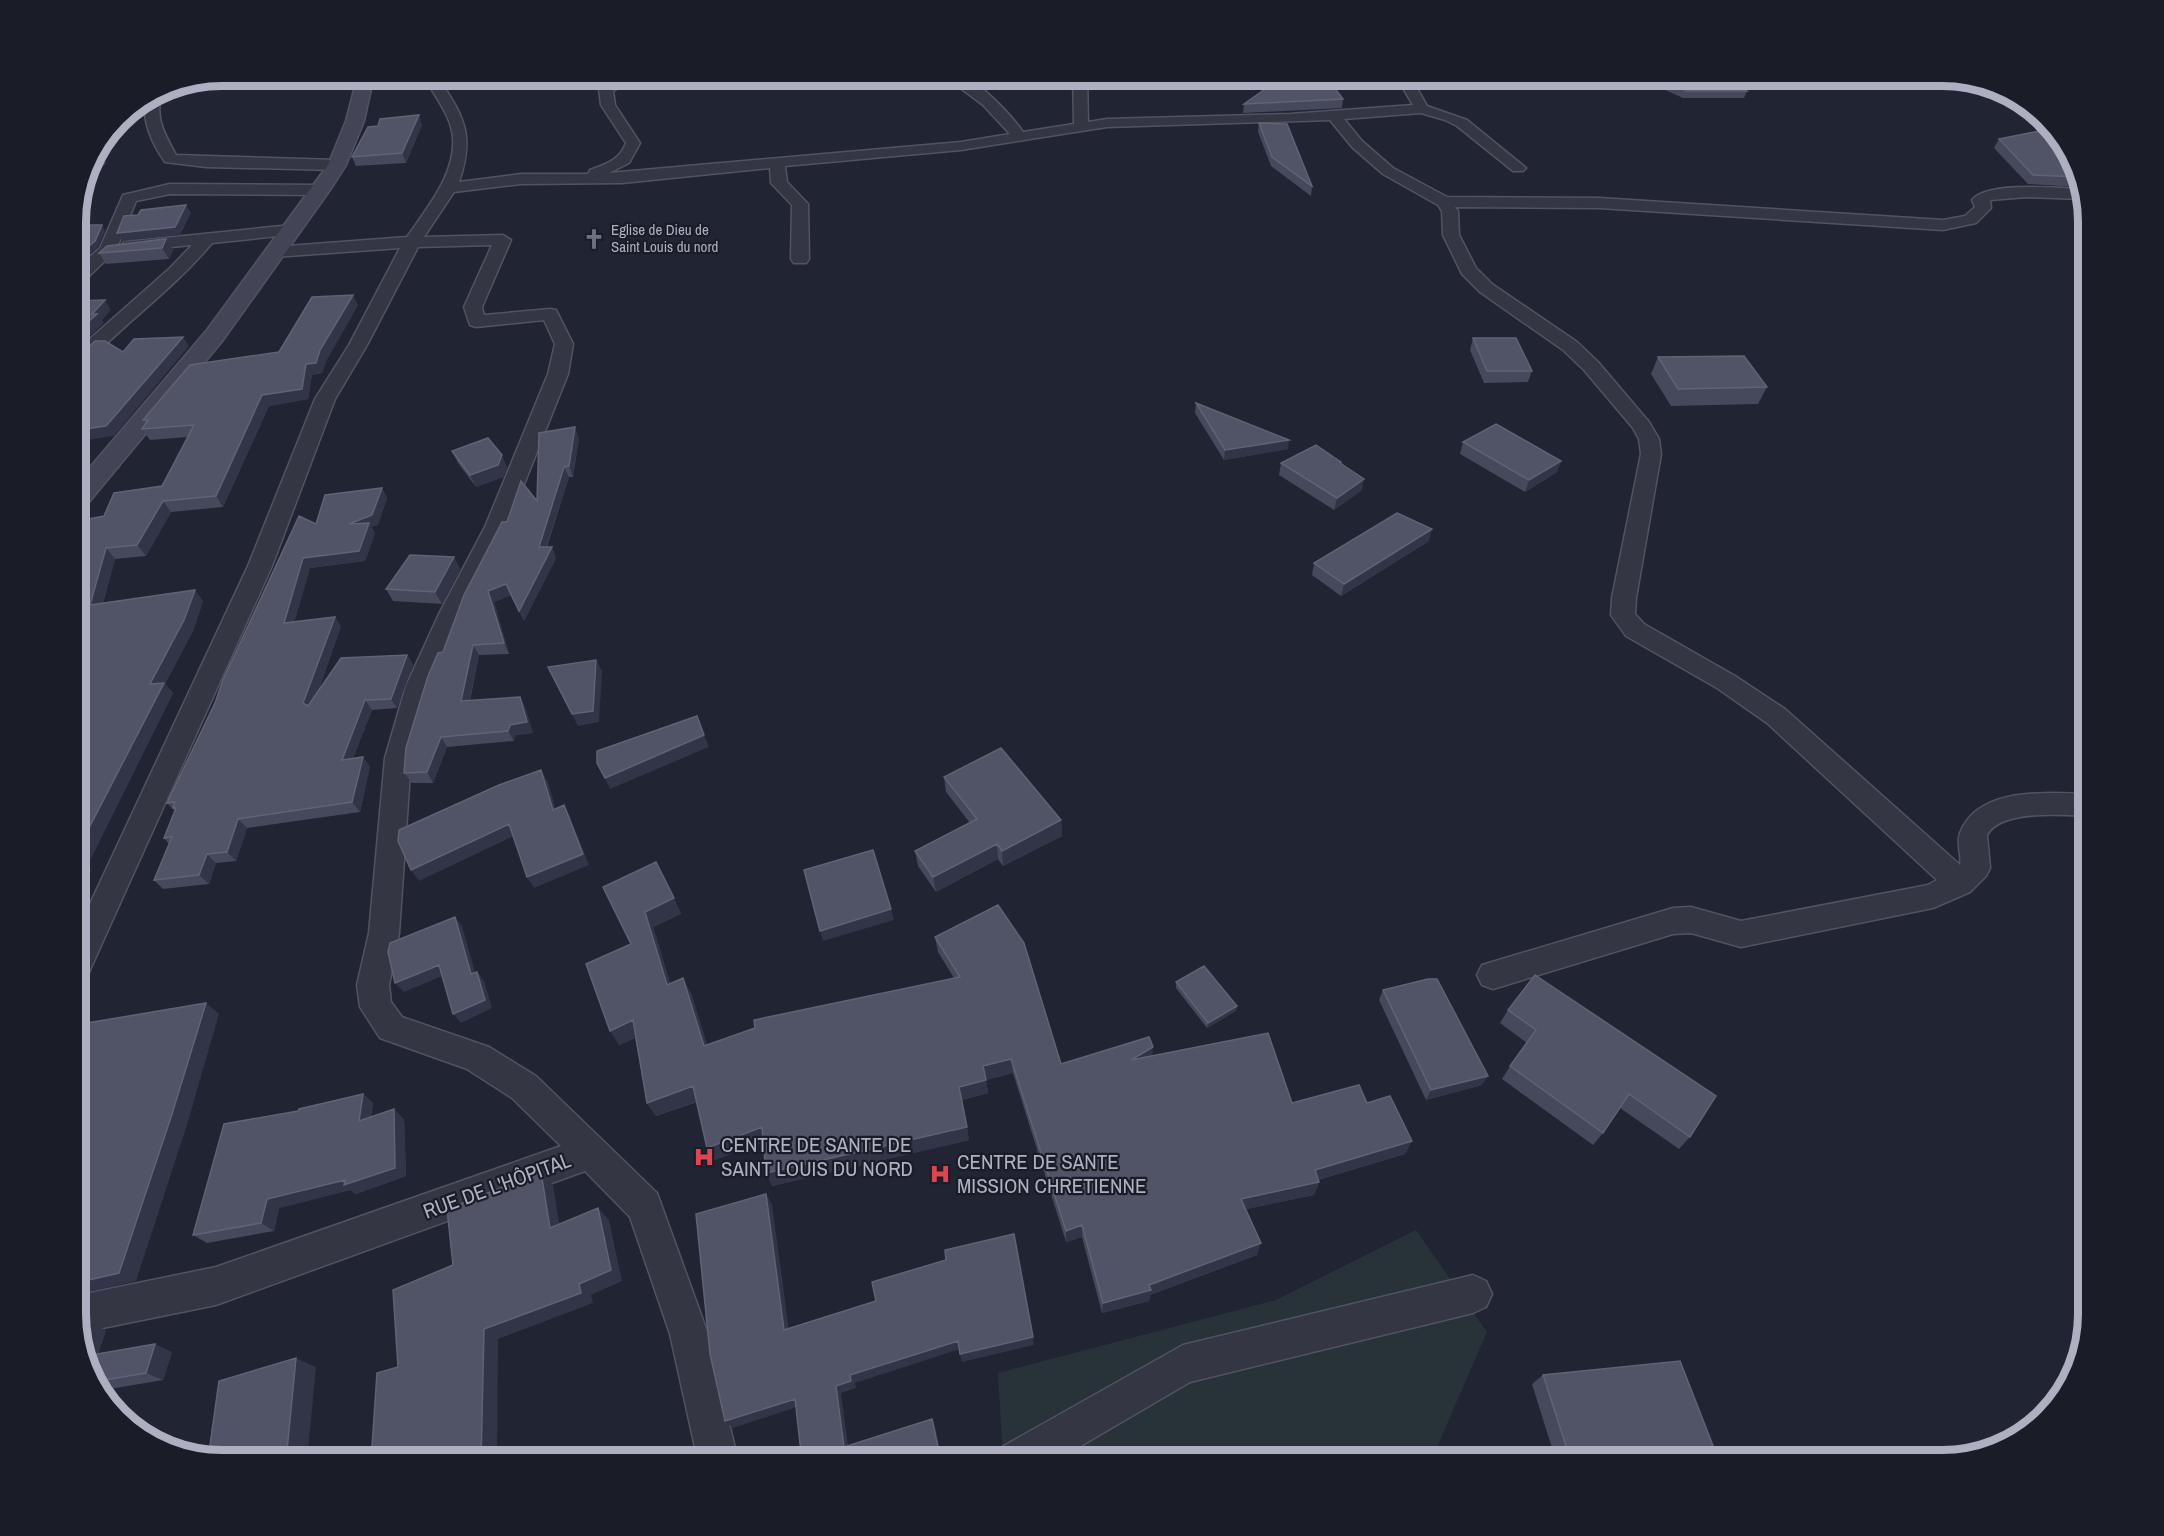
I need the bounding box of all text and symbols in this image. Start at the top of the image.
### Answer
place label: Eglise de Dieu de Saint Louis du nord [611,219,718,257]
church icon: Eglise de Dieu de Saint Louis du nord [582,227,606,251]
place label: CENTRE DE SANTE DE SAINT LOUIS DU NORD [721,1130,913,1183]
street label: RUE DE L'HÔPITAL [419,1145,575,1226]
hospital icon: CENTRE DE SANTE DE SAINT LOUIS DU NORD [692,1145,716,1169]
place label: CENTRE DE SANTE MISSION CHRETIENNE [957,1147,1146,1200]
hospital icon: CENTRE DE SANTE MISSION CHRETIENNE [928,1162,952,1186]

